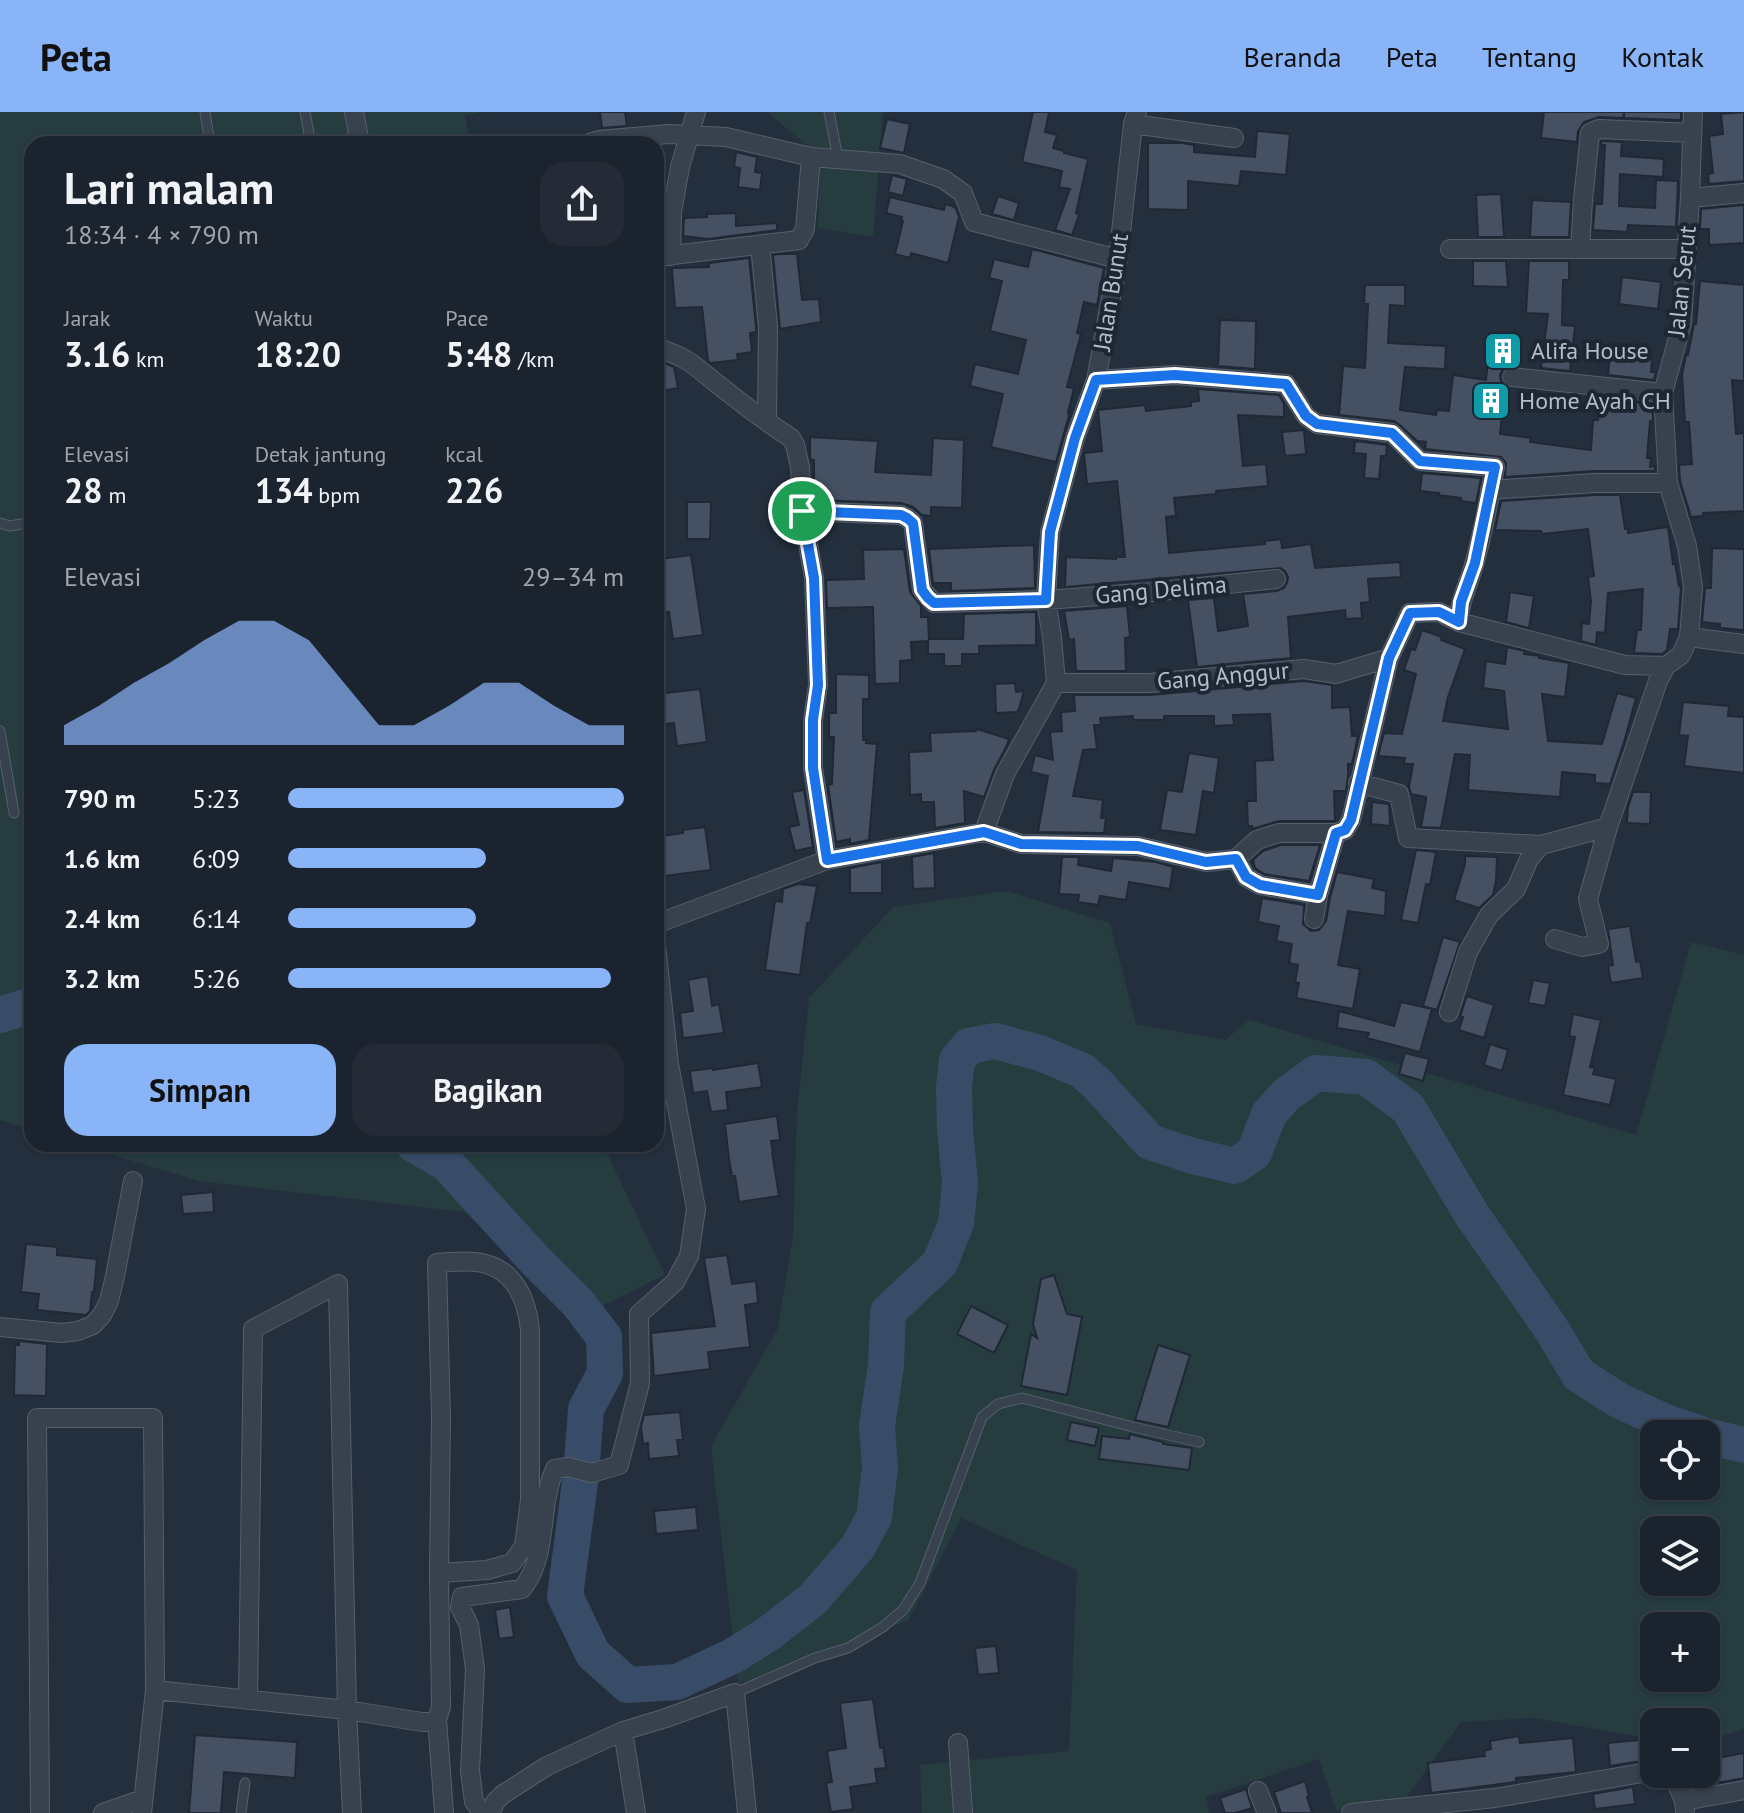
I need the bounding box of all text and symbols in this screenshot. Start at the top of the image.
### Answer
text: Peta [40,32,112,81]
text: Beranda [1243,38,1342,75]
text: Peta [1386,38,1438,75]
text: Tentang [1482,38,1577,75]
text: Kontak [1621,38,1704,75]
text: Lari malam [64,159,274,216]
button: share [540,162,624,246]
text: 18:34 · 4 × 790 m [64,218,259,251]
street label: Jalan Serut [1660,224,1703,339]
street label: Jalan Bunut [1086,231,1135,354]
text: Jarak [64,304,110,332]
text: Waktu [255,304,313,332]
text: Pace [445,304,488,332]
building icon: Alifa House [1482,330,1524,372]
text: 3.16 [64,332,130,376]
text: 18:20 [255,332,341,376]
text: 5:48 [445,332,512,376]
place label: Alifa House [1531,335,1649,366]
text: km [130,345,164,373]
text: /km [512,345,554,373]
building icon: Home Ayah CH [1470,380,1512,422]
place label: Home Ayah CH [1519,385,1671,416]
text: Elevasi [64,440,130,468]
text: Detak jantung [255,440,386,468]
text: kcal [445,440,483,468]
text: 28 [64,468,103,512]
text: 134 [255,468,313,512]
text: 226 [445,468,503,512]
pin [768,477,836,545]
text: m [103,481,126,509]
text: bpm [313,481,360,509]
icon: arrive [780,489,824,533]
text: Elevasi [64,560,142,593]
text: 29–34 m [522,560,624,593]
street label: Gang Delima [1094,568,1228,611]
street label: Gang Anggur [1156,654,1290,697]
text: 790 m [64,782,136,815]
text: 5:23 [192,782,240,815]
text: 1.6 km [64,842,140,875]
text: 6:09 [192,842,240,875]
text: 2.4 km [64,902,140,935]
text: 6:14 [192,902,240,935]
text: 3.2 km [64,962,140,995]
text: 5:26 [192,962,240,995]
button: Simpan [64,1044,336,1136]
button: Bagikan [352,1044,624,1136]
map controls [1640,1420,1720,1788]
button: locate [1640,1420,1720,1500]
button: layers [1640,1516,1720,1596]
button: + [1640,1612,1720,1692]
button: − [1640,1708,1720,1788]

